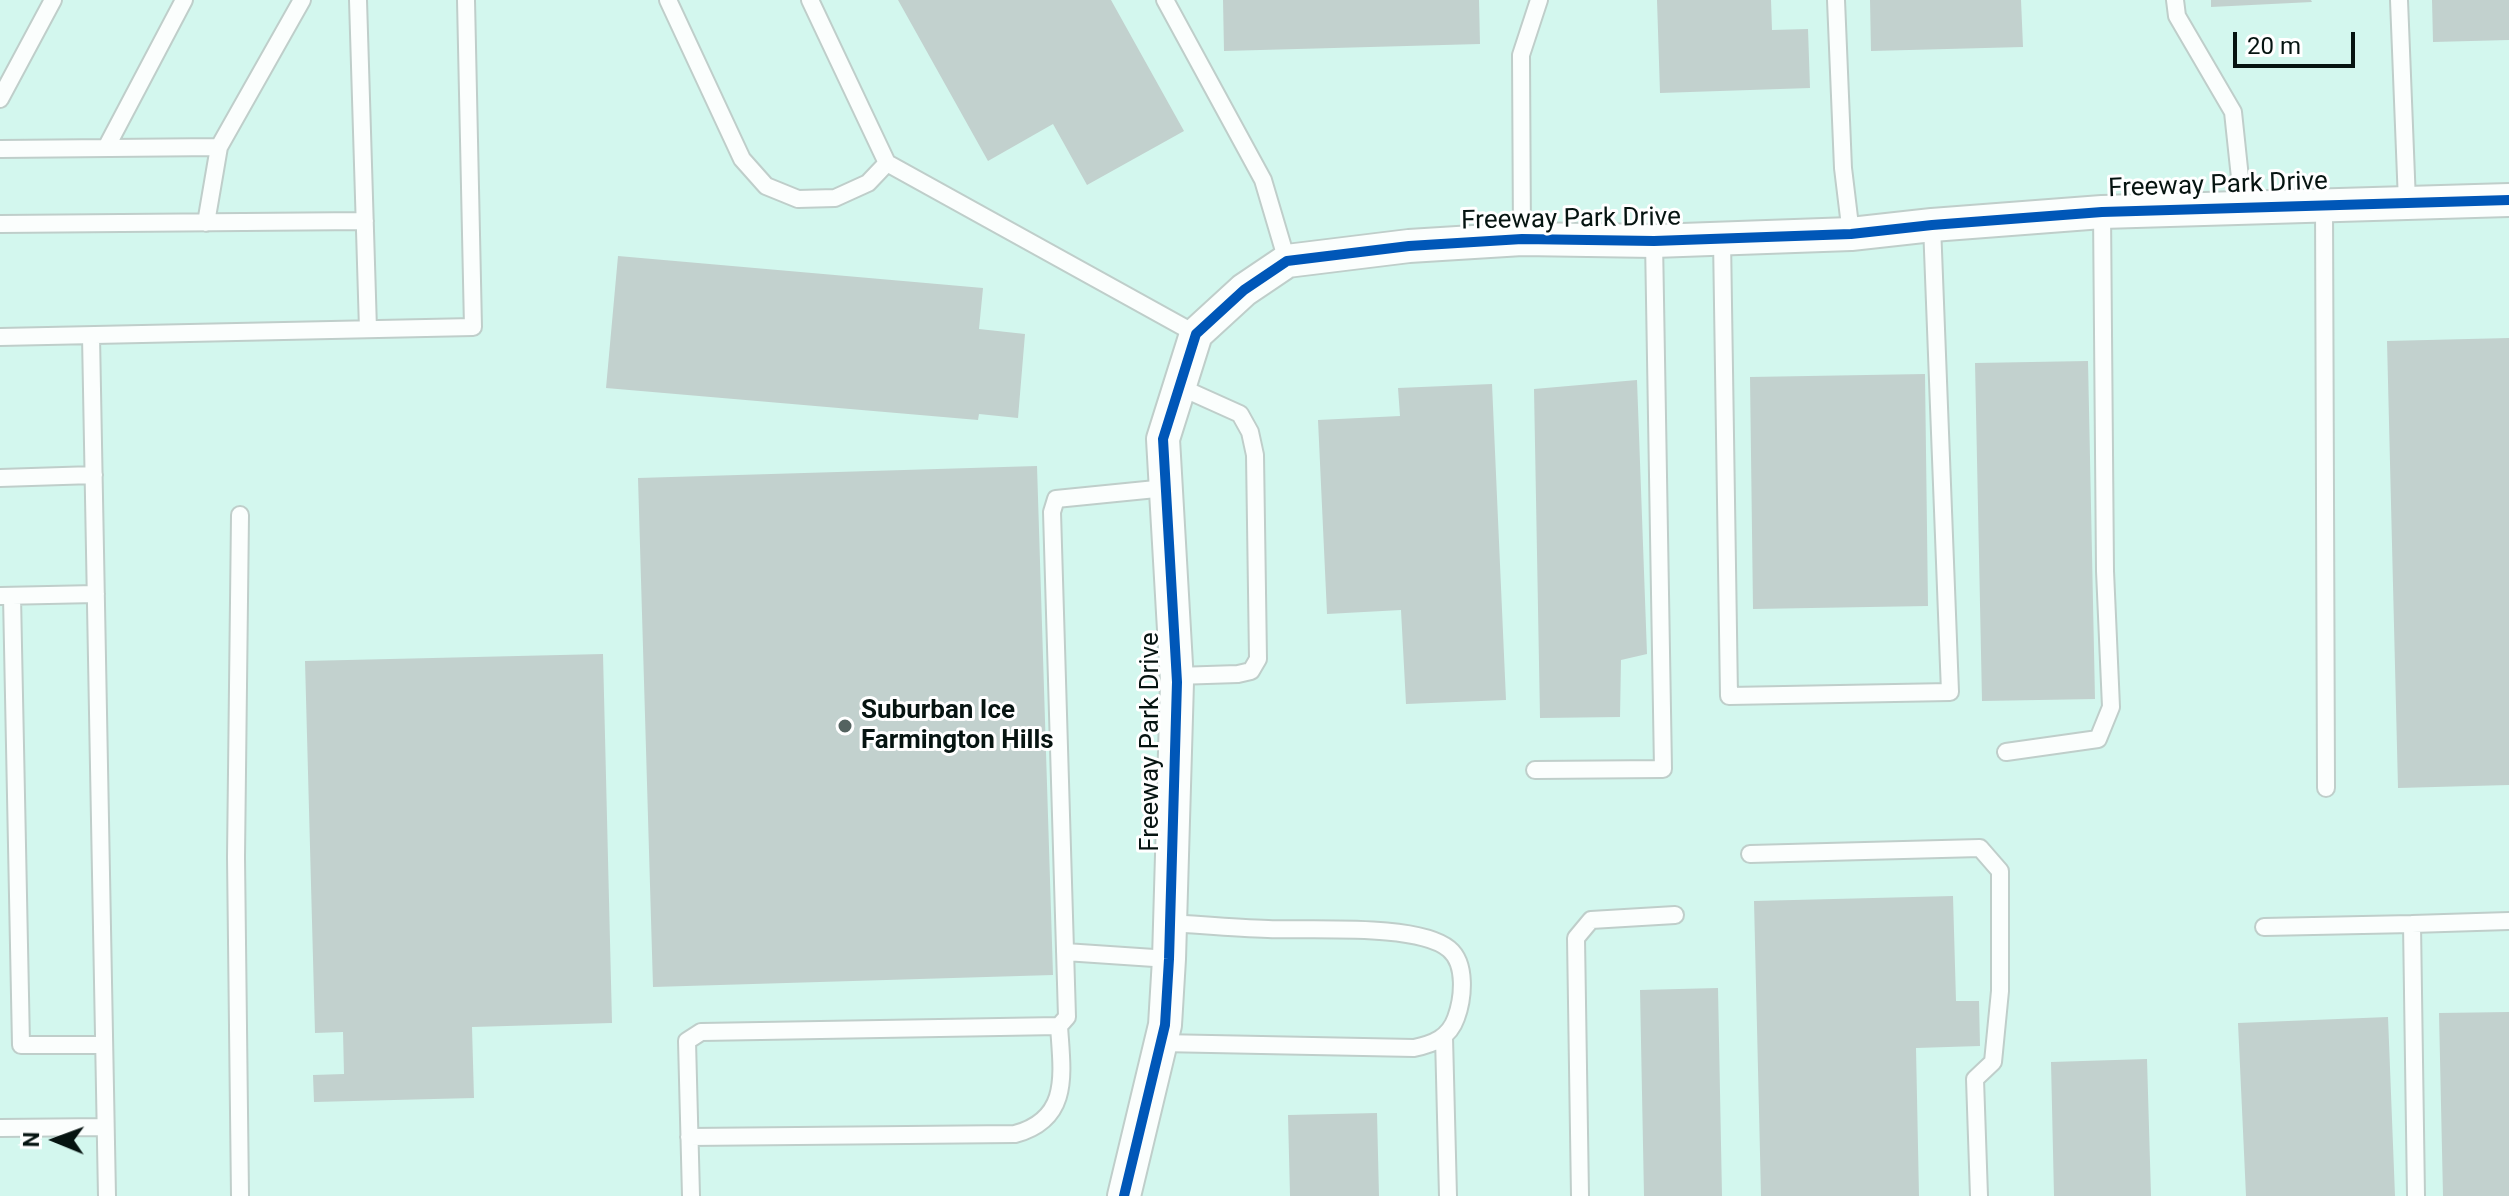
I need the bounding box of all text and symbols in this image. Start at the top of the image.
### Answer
scale bar [2237,16,2359,66]
text: 20 m [2247,32,2301,60]
street label: Freeway Park Drive [2108,167,2328,205]
street label: Freeway Park Drive [1461,202,1681,238]
street label: Freeway Park Drive [1135,632,1167,852]
place label: Suburban Ice Farmington Hills [861,695,1054,756]
marker: Suburban Ice Farmington Hills [836,717,854,735]
north arrow [16,1100,96,1180]
text: N [19,1132,44,1148]

